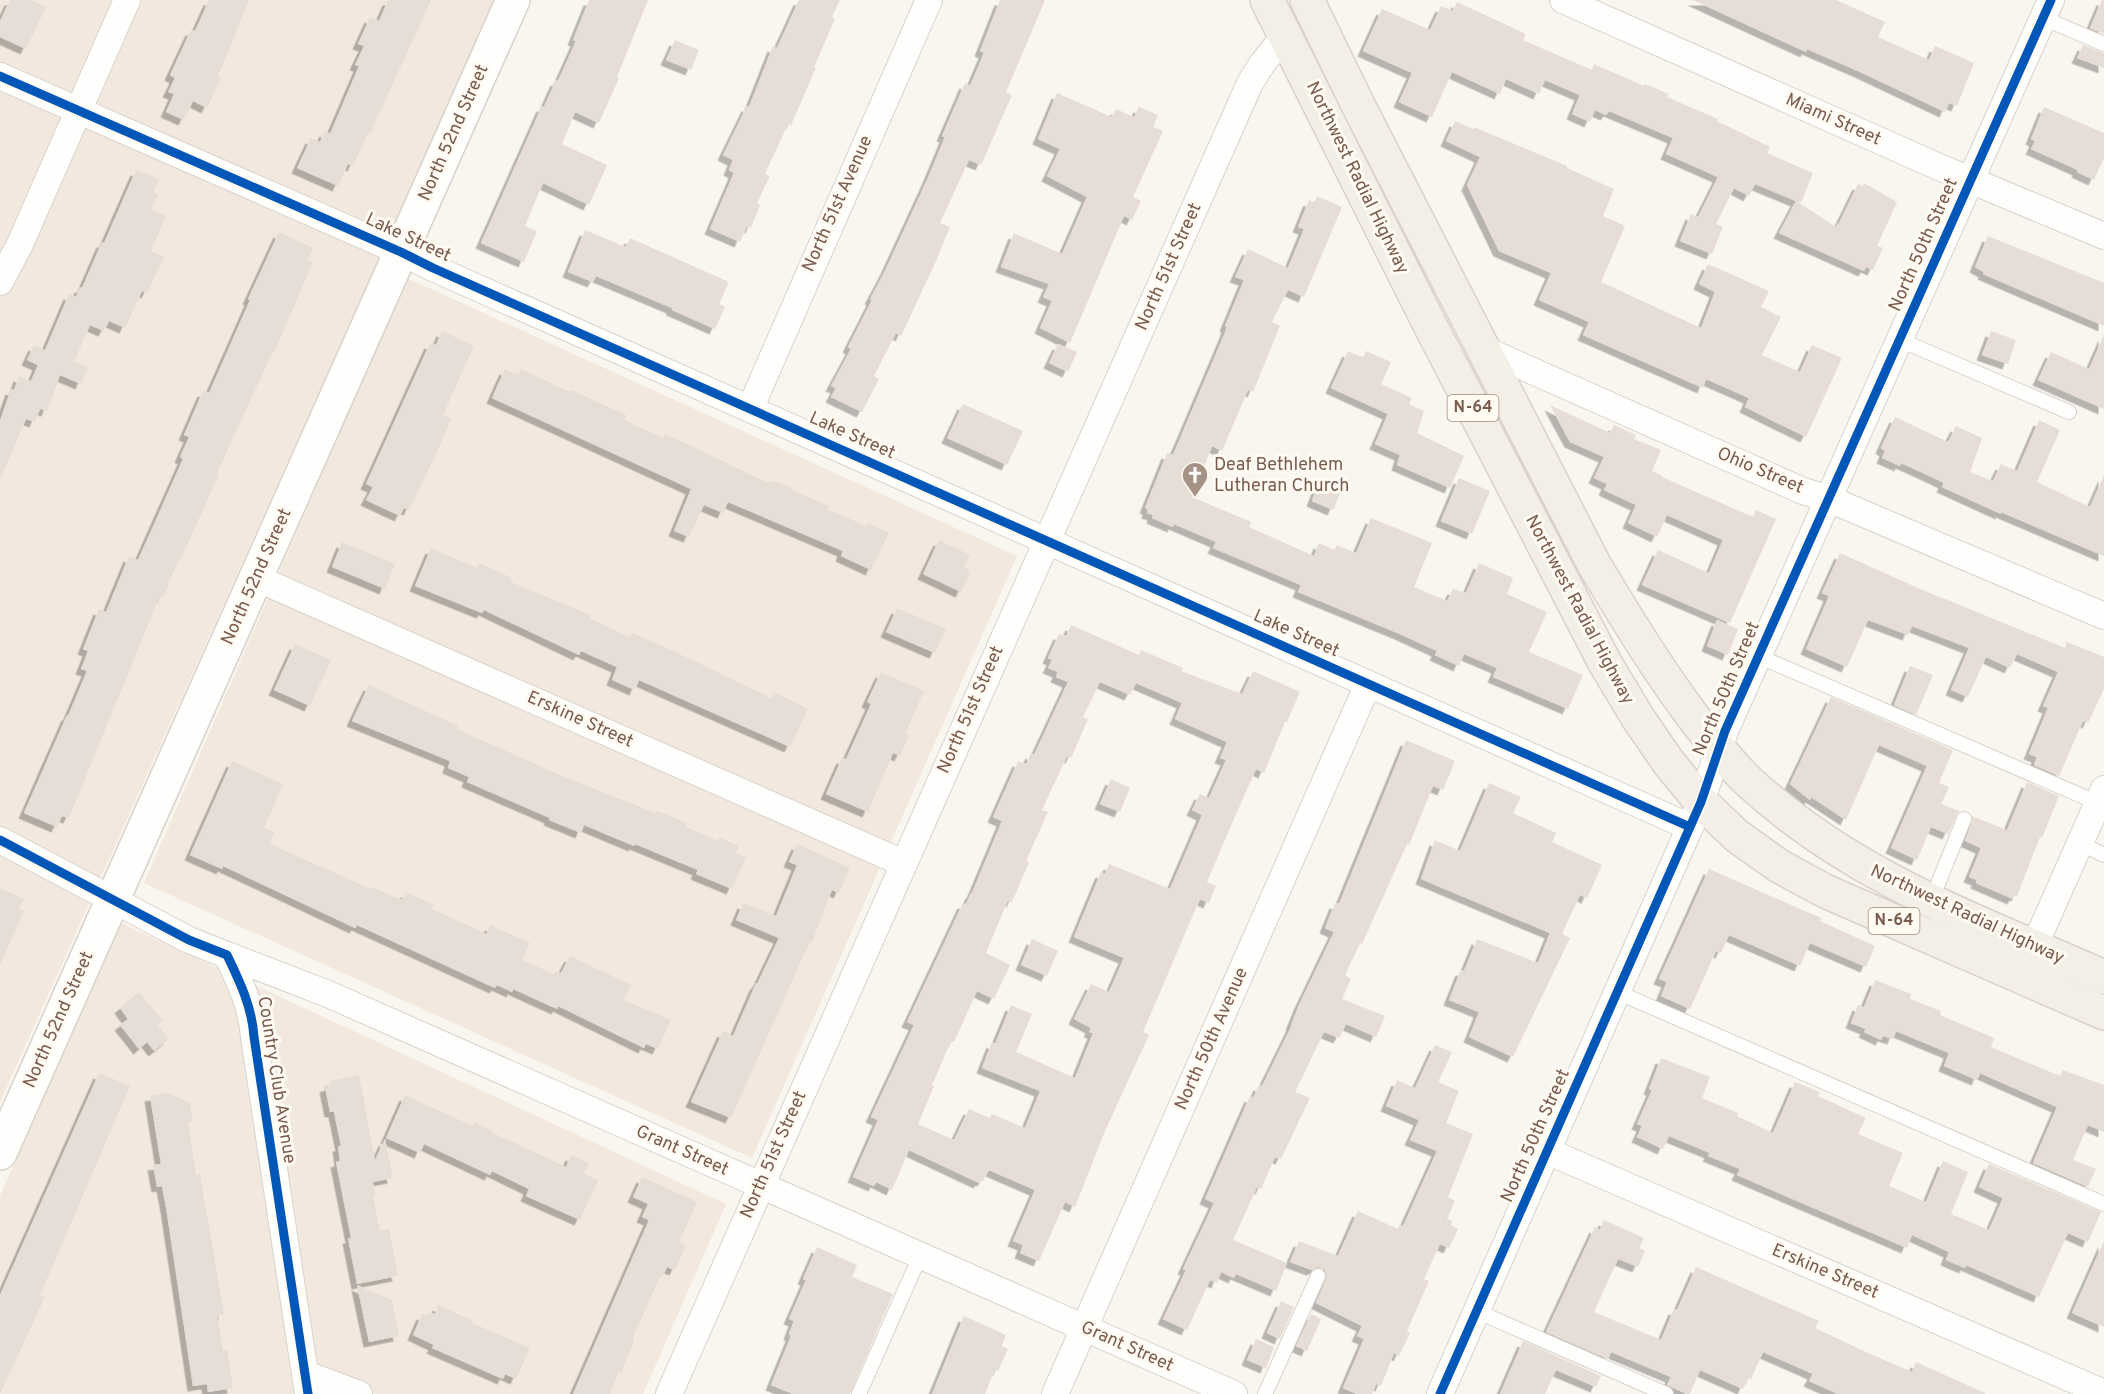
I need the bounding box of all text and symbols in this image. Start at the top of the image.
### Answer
street label: North 52nd Street [414,61,494,205]
street label: Northwest Radial Highway [1300,78,1414,278]
street label: Miami Street [1782,89,1884,151]
street label: North 51st Avenue [798,132,878,276]
street label: North 50th Street [1884,175,1964,315]
street label: North 51st Street [1131,200,1207,334]
street label: Lake Street [361,208,455,268]
road number: N-64 [1448,395,1498,421]
street label: Lake Street [805,407,899,465]
street label: Ohio Street [1713,443,1807,499]
place label: Deaf Bethlehem Lutheran Church [1214,454,1349,498]
church icon: Deaf Bethlehem Lutheran Church [1180,460,1210,498]
street label: North 52nd Street [217,505,297,649]
street label: Northwest Radial Highway [1519,511,1639,709]
street label: Lake Street [1249,605,1343,663]
street label: North 50th Street [1688,618,1766,760]
street label: North 51st Street [933,643,1009,777]
street label: Erskine Street [523,686,637,754]
street label: Northwest Radial Highway [1866,860,2068,970]
road number: N-64 [1868,908,1920,934]
street label: North 52nd Street [19,948,99,1092]
street label: North 50th Avenue [1170,964,1254,1114]
street label: Country Club Avenue [251,995,301,1165]
street label: North 50th Street [1496,1066,1576,1206]
street label: North 51st Street [736,1088,812,1222]
street label: Grant Street [632,1120,732,1182]
street label: Erskine Street [1768,1239,1882,1305]
street label: Grant Street [1077,1316,1177,1378]

